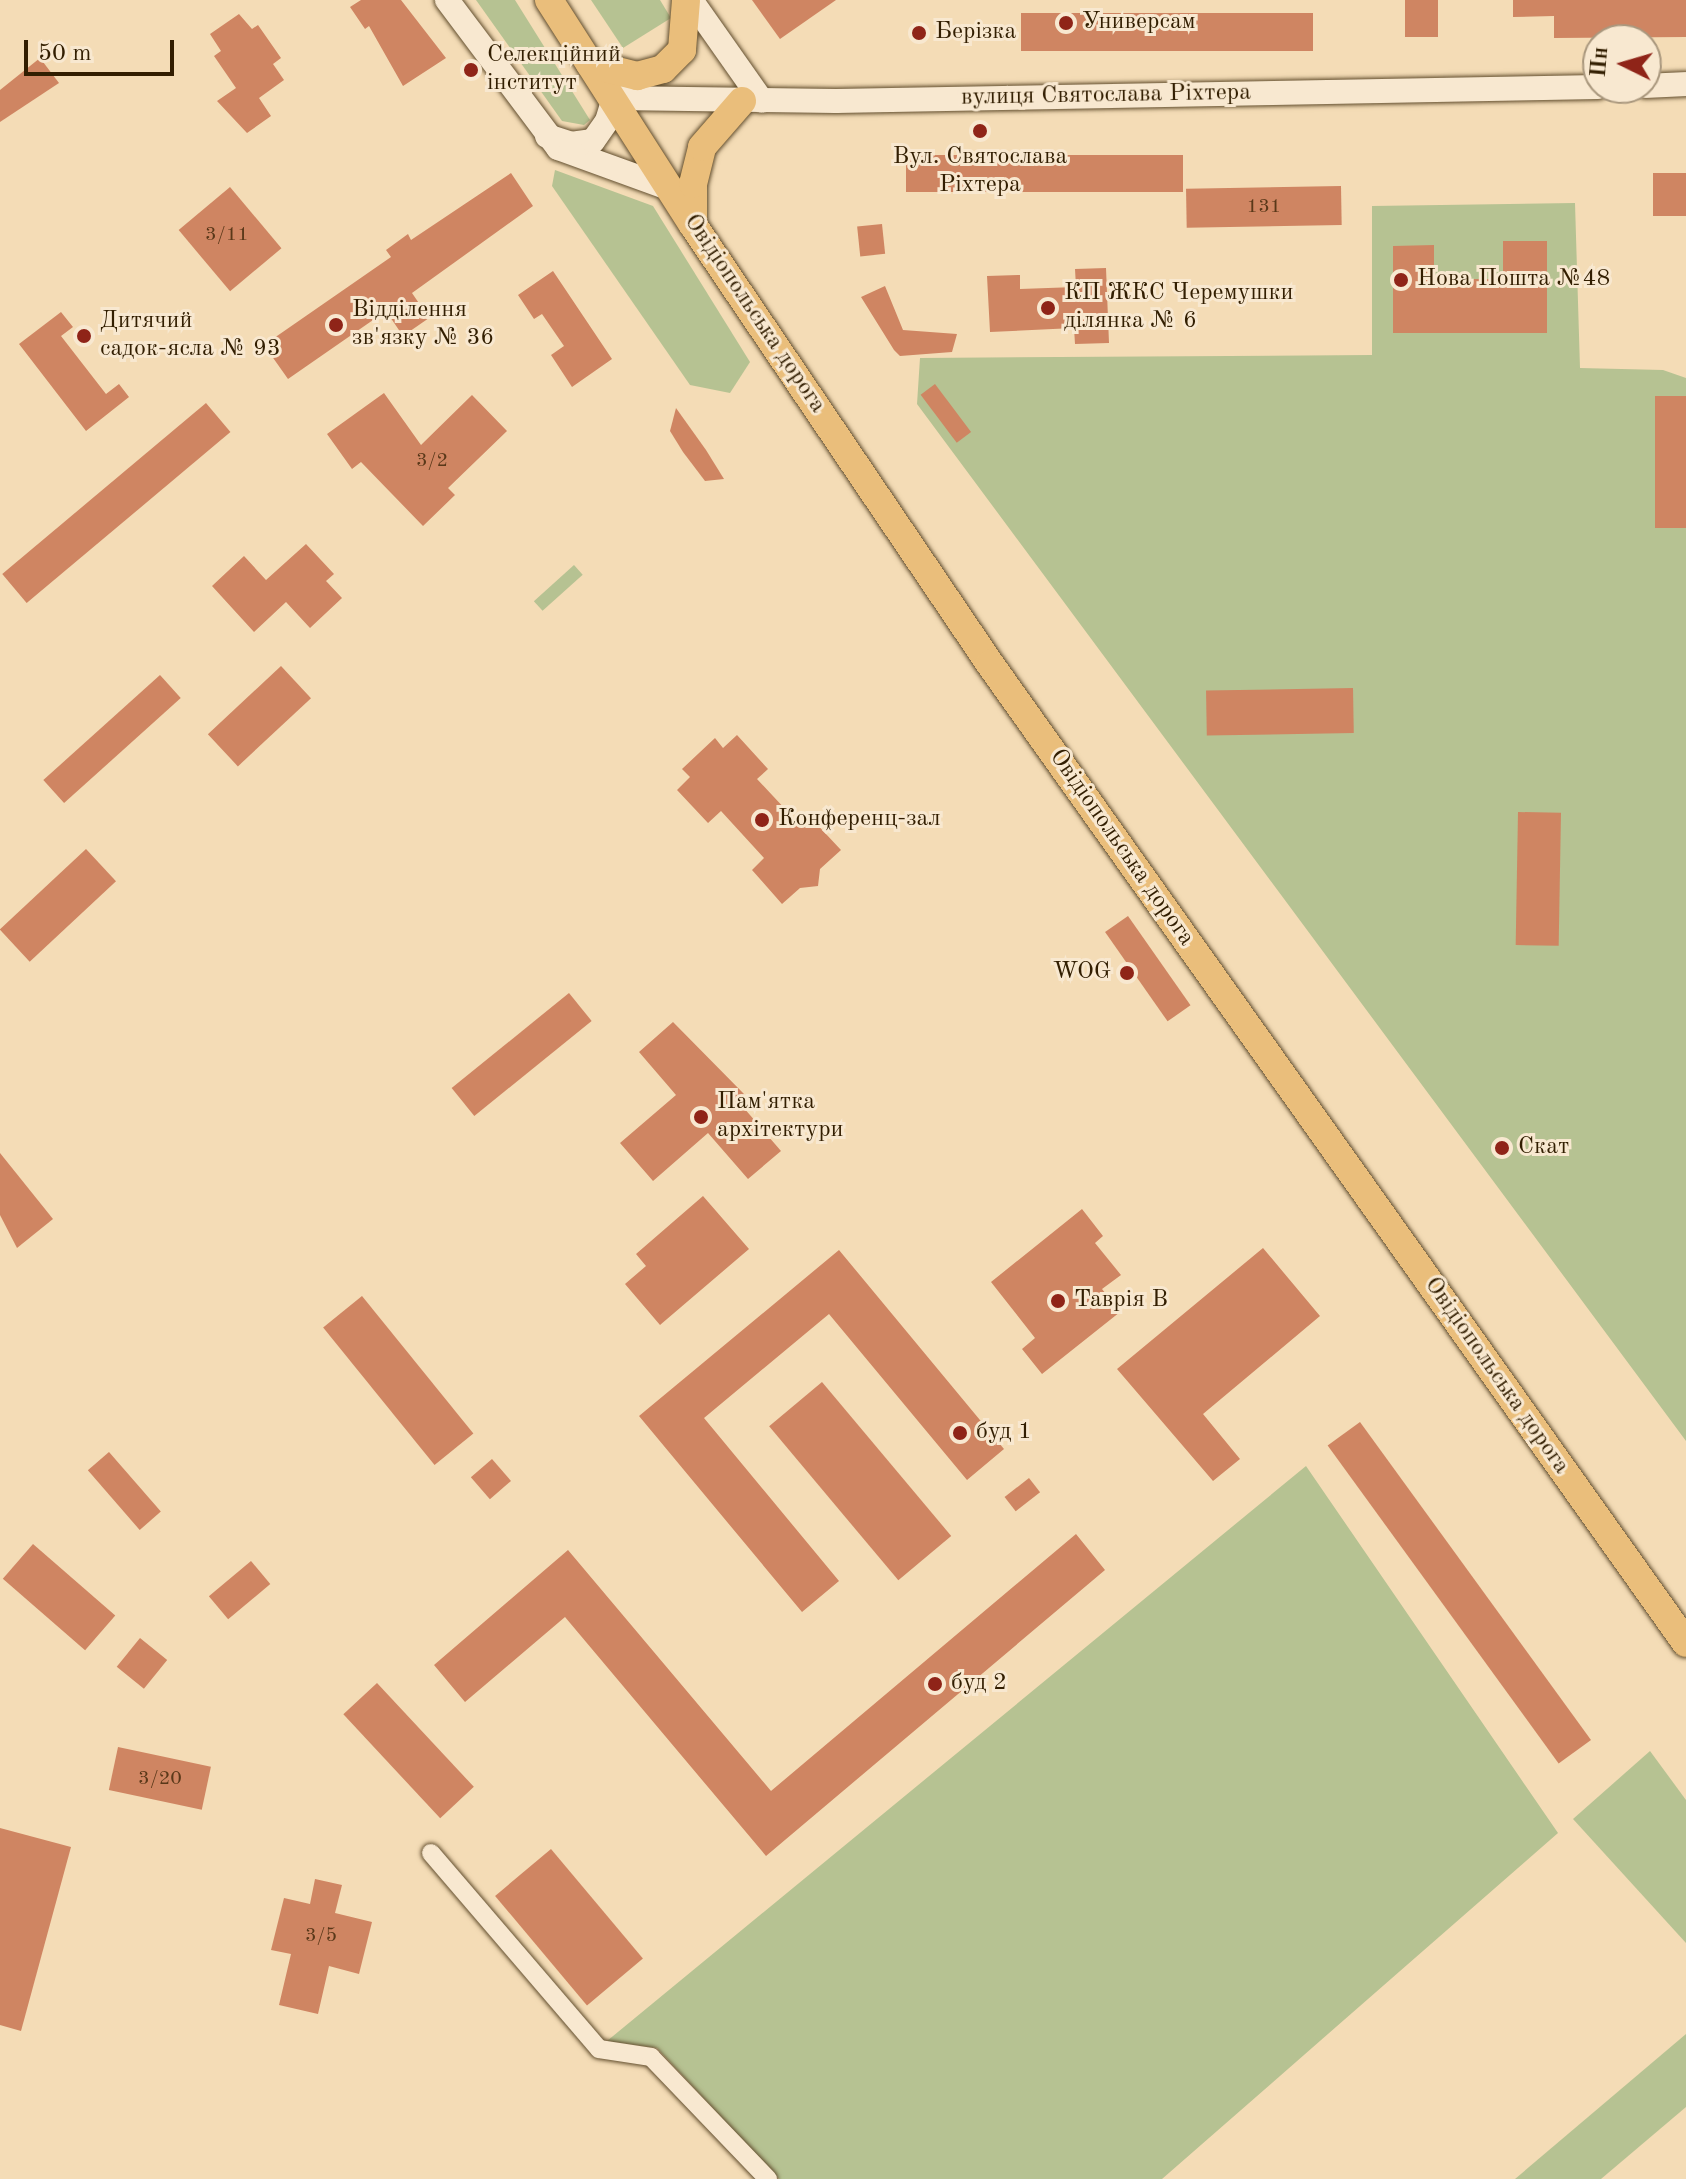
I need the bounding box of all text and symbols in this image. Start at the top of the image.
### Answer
place label: Универсам [1082,9,1196,37]
marker: Универсам [1057,14,1075,32]
place label: Берізка [935,19,1016,47]
scale bar [28,24,178,74]
marker: Берізка [910,24,928,42]
north arrow [1582,24,1662,104]
text: 50 m [38,42,92,66]
place label: Селекційний інститут [487,42,621,98]
text: Пн [1588,46,1612,78]
marker: Селекційний інститут [462,61,480,79]
street label: вулиця Святослава Ріхтера [961,79,1251,113]
marker: Вул. Святослава Ріхтера [971,122,989,140]
place label: Вул. Святослава Ріхтера [893,144,1067,200]
house number: 131 [1247,195,1281,219]
street label: Овідіопольська дорога [677,209,831,419]
house number: 3/11 [205,223,249,247]
place label: Нова Пошта №48 [1417,266,1610,294]
marker: Нова Пошта №48 [1392,271,1410,289]
place label: КП ЖКС Черемушки ділянка № 6 [1064,280,1293,336]
place label: Відділення зв'язку № 36 [352,297,494,353]
marker: КП ЖКС Черемушки ділянка № 6 [1039,299,1057,317]
place label: Дитячий садок-ясла № 93 [100,308,281,364]
marker: Відділення зв'язку № 36 [327,316,345,334]
marker: Дитячий садок-ясла № 93 [75,327,93,345]
house number: 3/2 [416,449,448,473]
street label: Овідіопольська дорога [1042,744,1200,952]
place label: Конференц-зал [778,806,941,834]
marker: Конференц-зал [753,811,771,829]
place label: WOG [1053,959,1111,987]
marker: WOG [1118,964,1136,982]
place label: Пам'ятка архітектури [717,1089,843,1145]
marker: Пам'ятка архітектури [692,1108,710,1126]
place label: Скат [1518,1134,1569,1162]
marker: Скат [1493,1139,1511,1157]
street label: Овідіопольська дорога [1417,1272,1575,1480]
place label: Таврія В [1074,1287,1168,1315]
marker: Таврія В [1049,1292,1067,1310]
place label: буд 1 [976,1419,1032,1447]
marker: буд 1 [951,1424,969,1442]
place label: буд 2 [951,1670,1007,1698]
marker: буд 2 [926,1675,944,1693]
house number: 3/20 [138,1767,182,1791]
house number: 3/5 [305,1924,337,1948]

